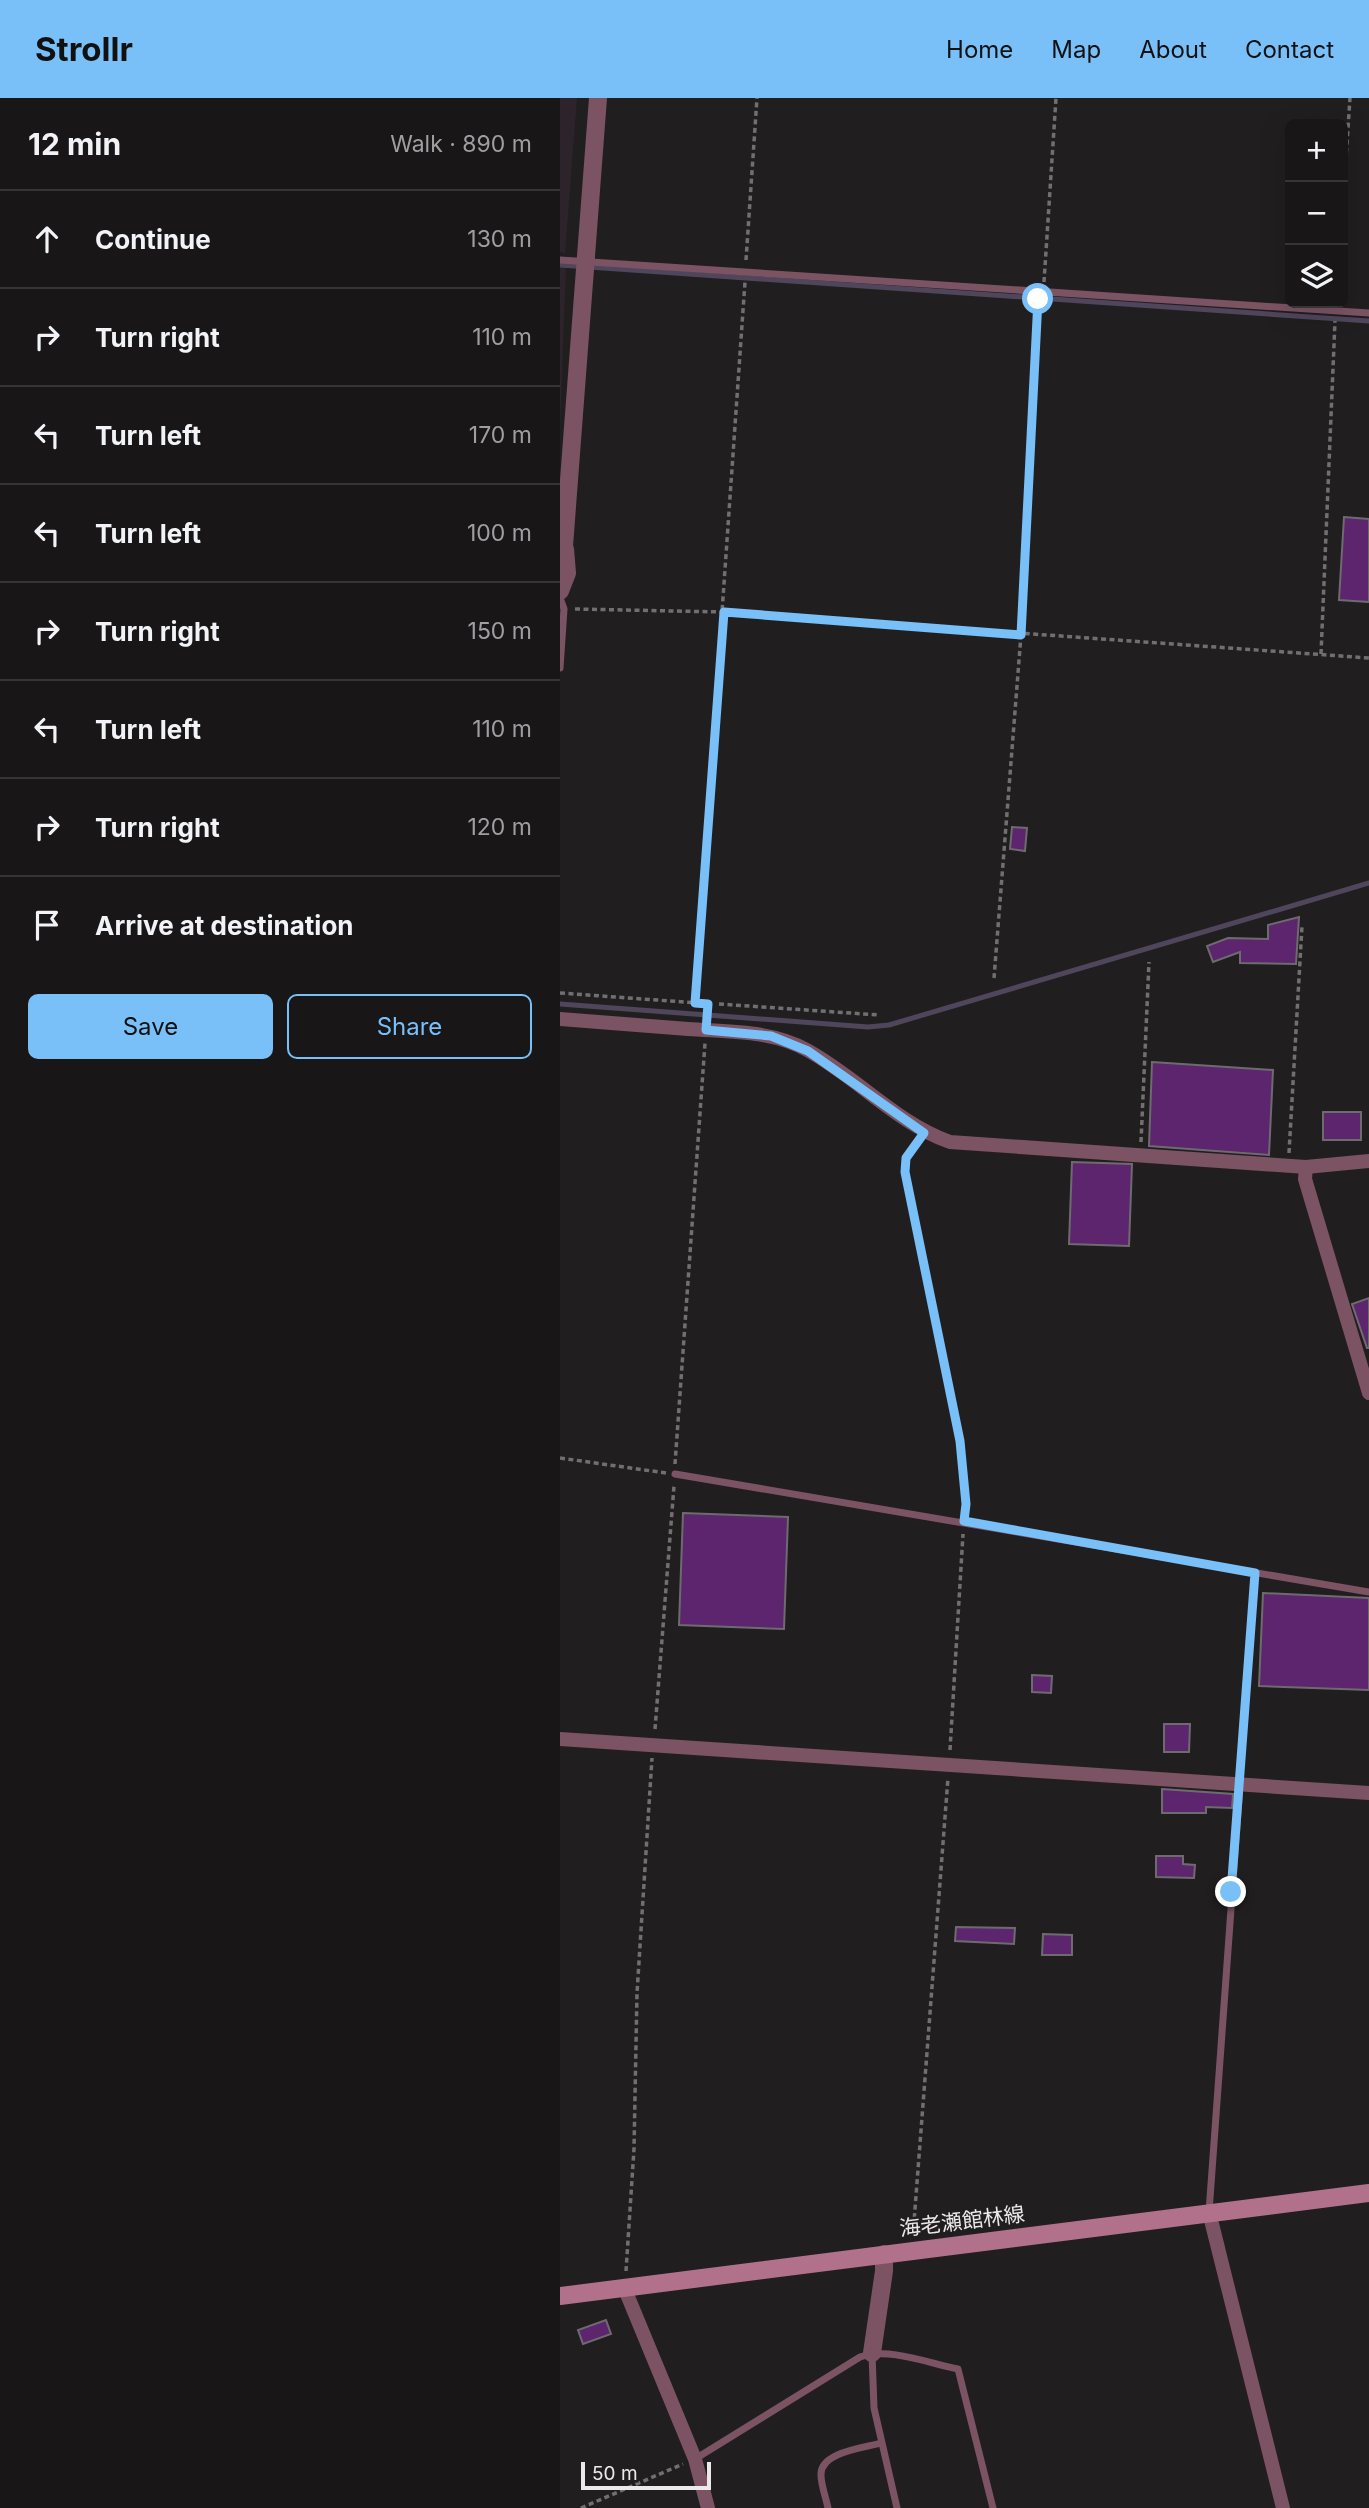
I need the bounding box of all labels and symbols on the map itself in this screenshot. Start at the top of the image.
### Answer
route start [1022,283,1053,314]
route end [1215,1876,1246,1907]
street label: 海老瀬館林線 [898,2201,1026,2241]
scale bar [581,2459,710,2491]

